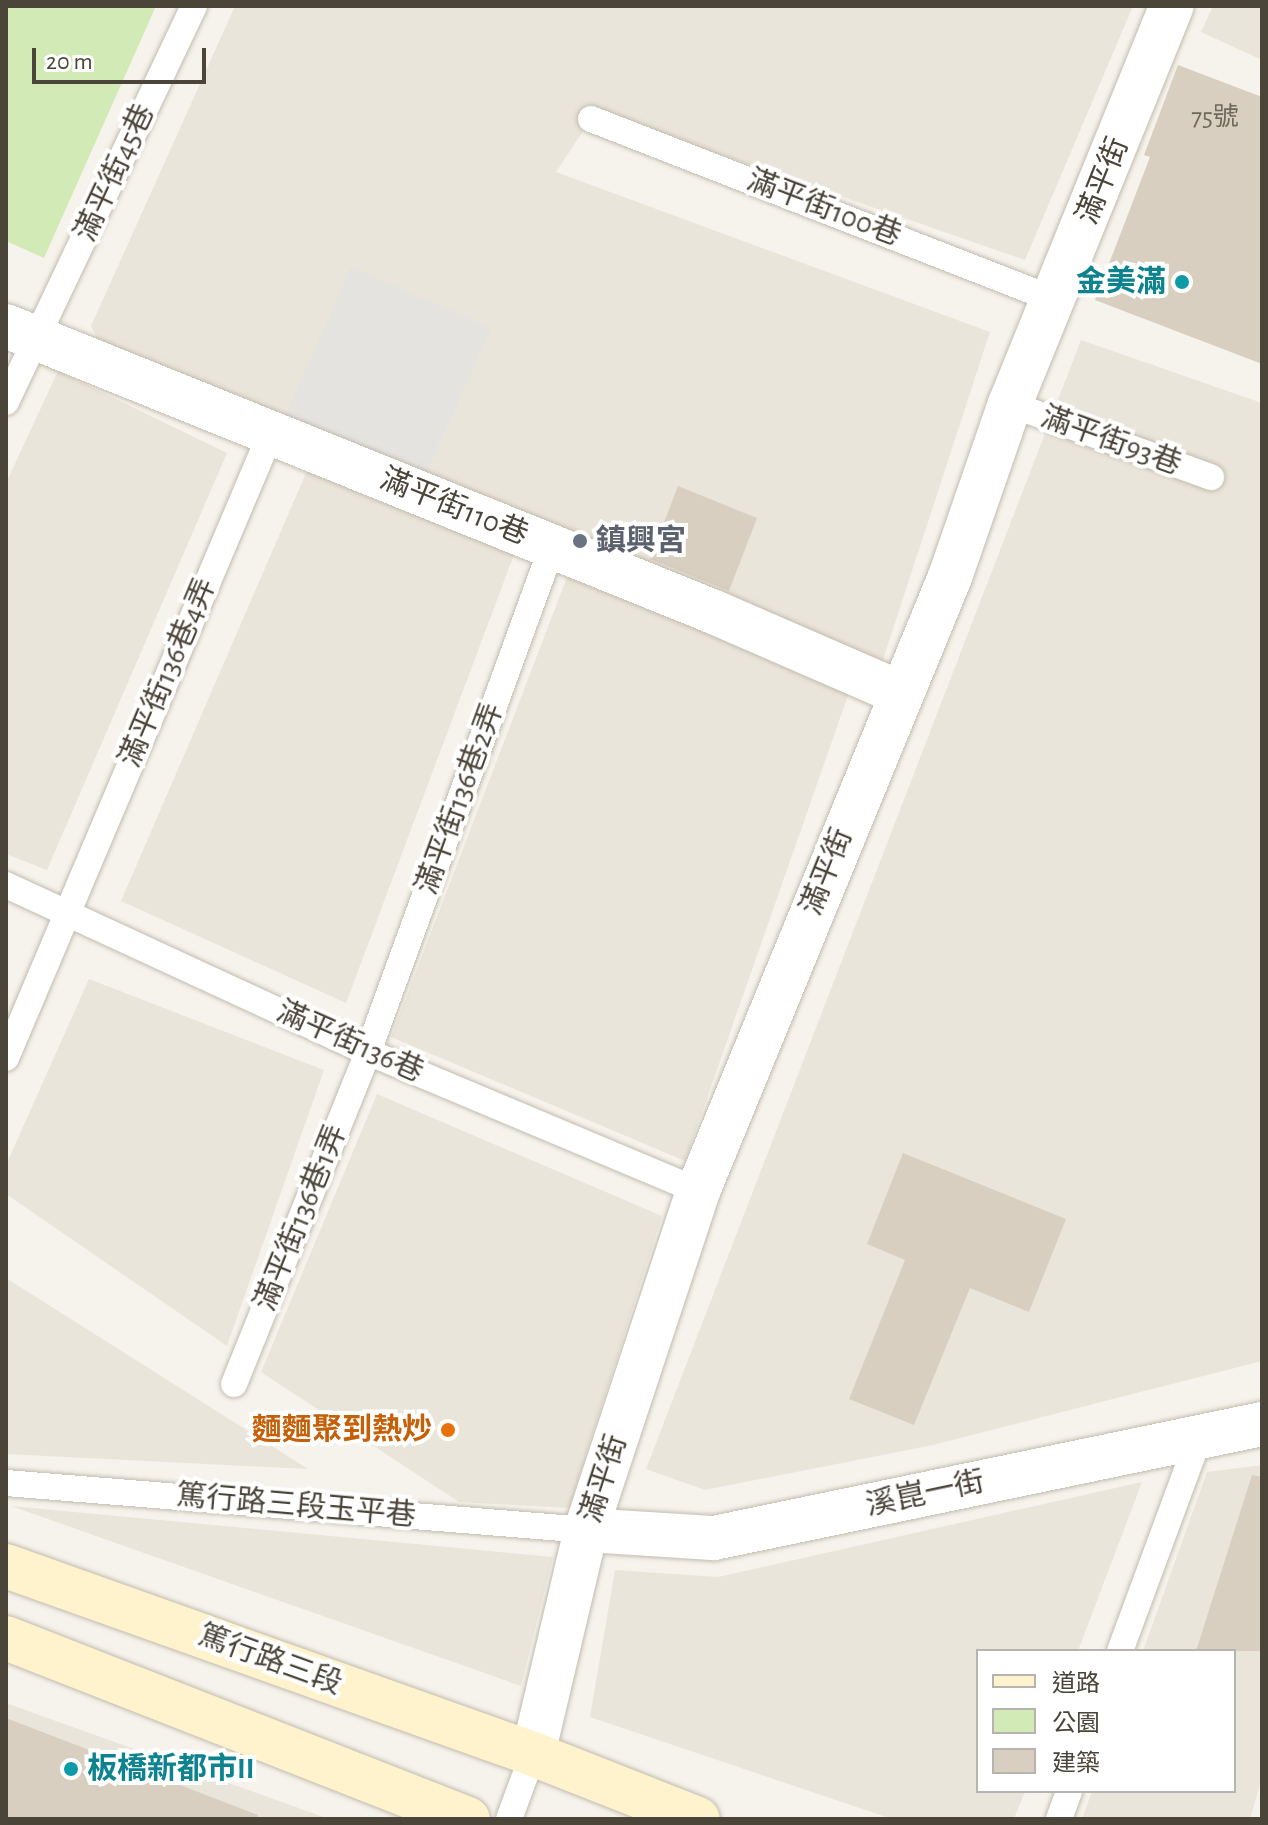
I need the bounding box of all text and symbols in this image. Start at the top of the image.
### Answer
scale bar [36,32,210,82]
text: 20 m [46,50,93,74]
street label: 滿平街45巷 [68,99,162,247]
house number: 75號 [1191,102,1239,134]
street label: 滿平街 [1069,133,1137,229]
street label: 滿平街100巷 [742,162,906,254]
place label: 金美滿 [1076,264,1166,300]
marker: 金美滿 [1173,273,1191,291]
street label: 滿平街93巷 [1036,399,1186,483]
street label: 滿平街110巷 [375,461,533,553]
place label: 鎮興宮 [596,523,686,559]
marker: 鎮興宮 [571,532,589,550]
street label: 滿平街136巷4弄 [112,573,224,773]
street label: 滿平街136巷2弄 [409,699,511,899]
street label: 滿平街 [793,824,861,920]
street label: 滿平街136巷 [271,994,429,1090]
street label: 滿平街136巷1弄 [247,1120,355,1316]
place label: 麵麵聚到熱炒 [252,1412,432,1448]
marker: 麵麵聚到熱炒 [439,1421,457,1439]
street label: 滿平街 [573,1431,635,1527]
street label: 溪崑一街 [863,1464,987,1524]
street label: 篤行路三段玉平巷 [175,1478,417,1534]
street label: 篤行路三段 [193,1617,347,1703]
legend [976,1649,1236,1793]
text: 道路 [1052,1672,1100,1696]
text: 公園 [1052,1712,1100,1736]
place label: 板橋新都市II [87,1751,255,1787]
text: 建築 [1052,1752,1100,1776]
marker: 板橋新都市II [62,1760,80,1778]

